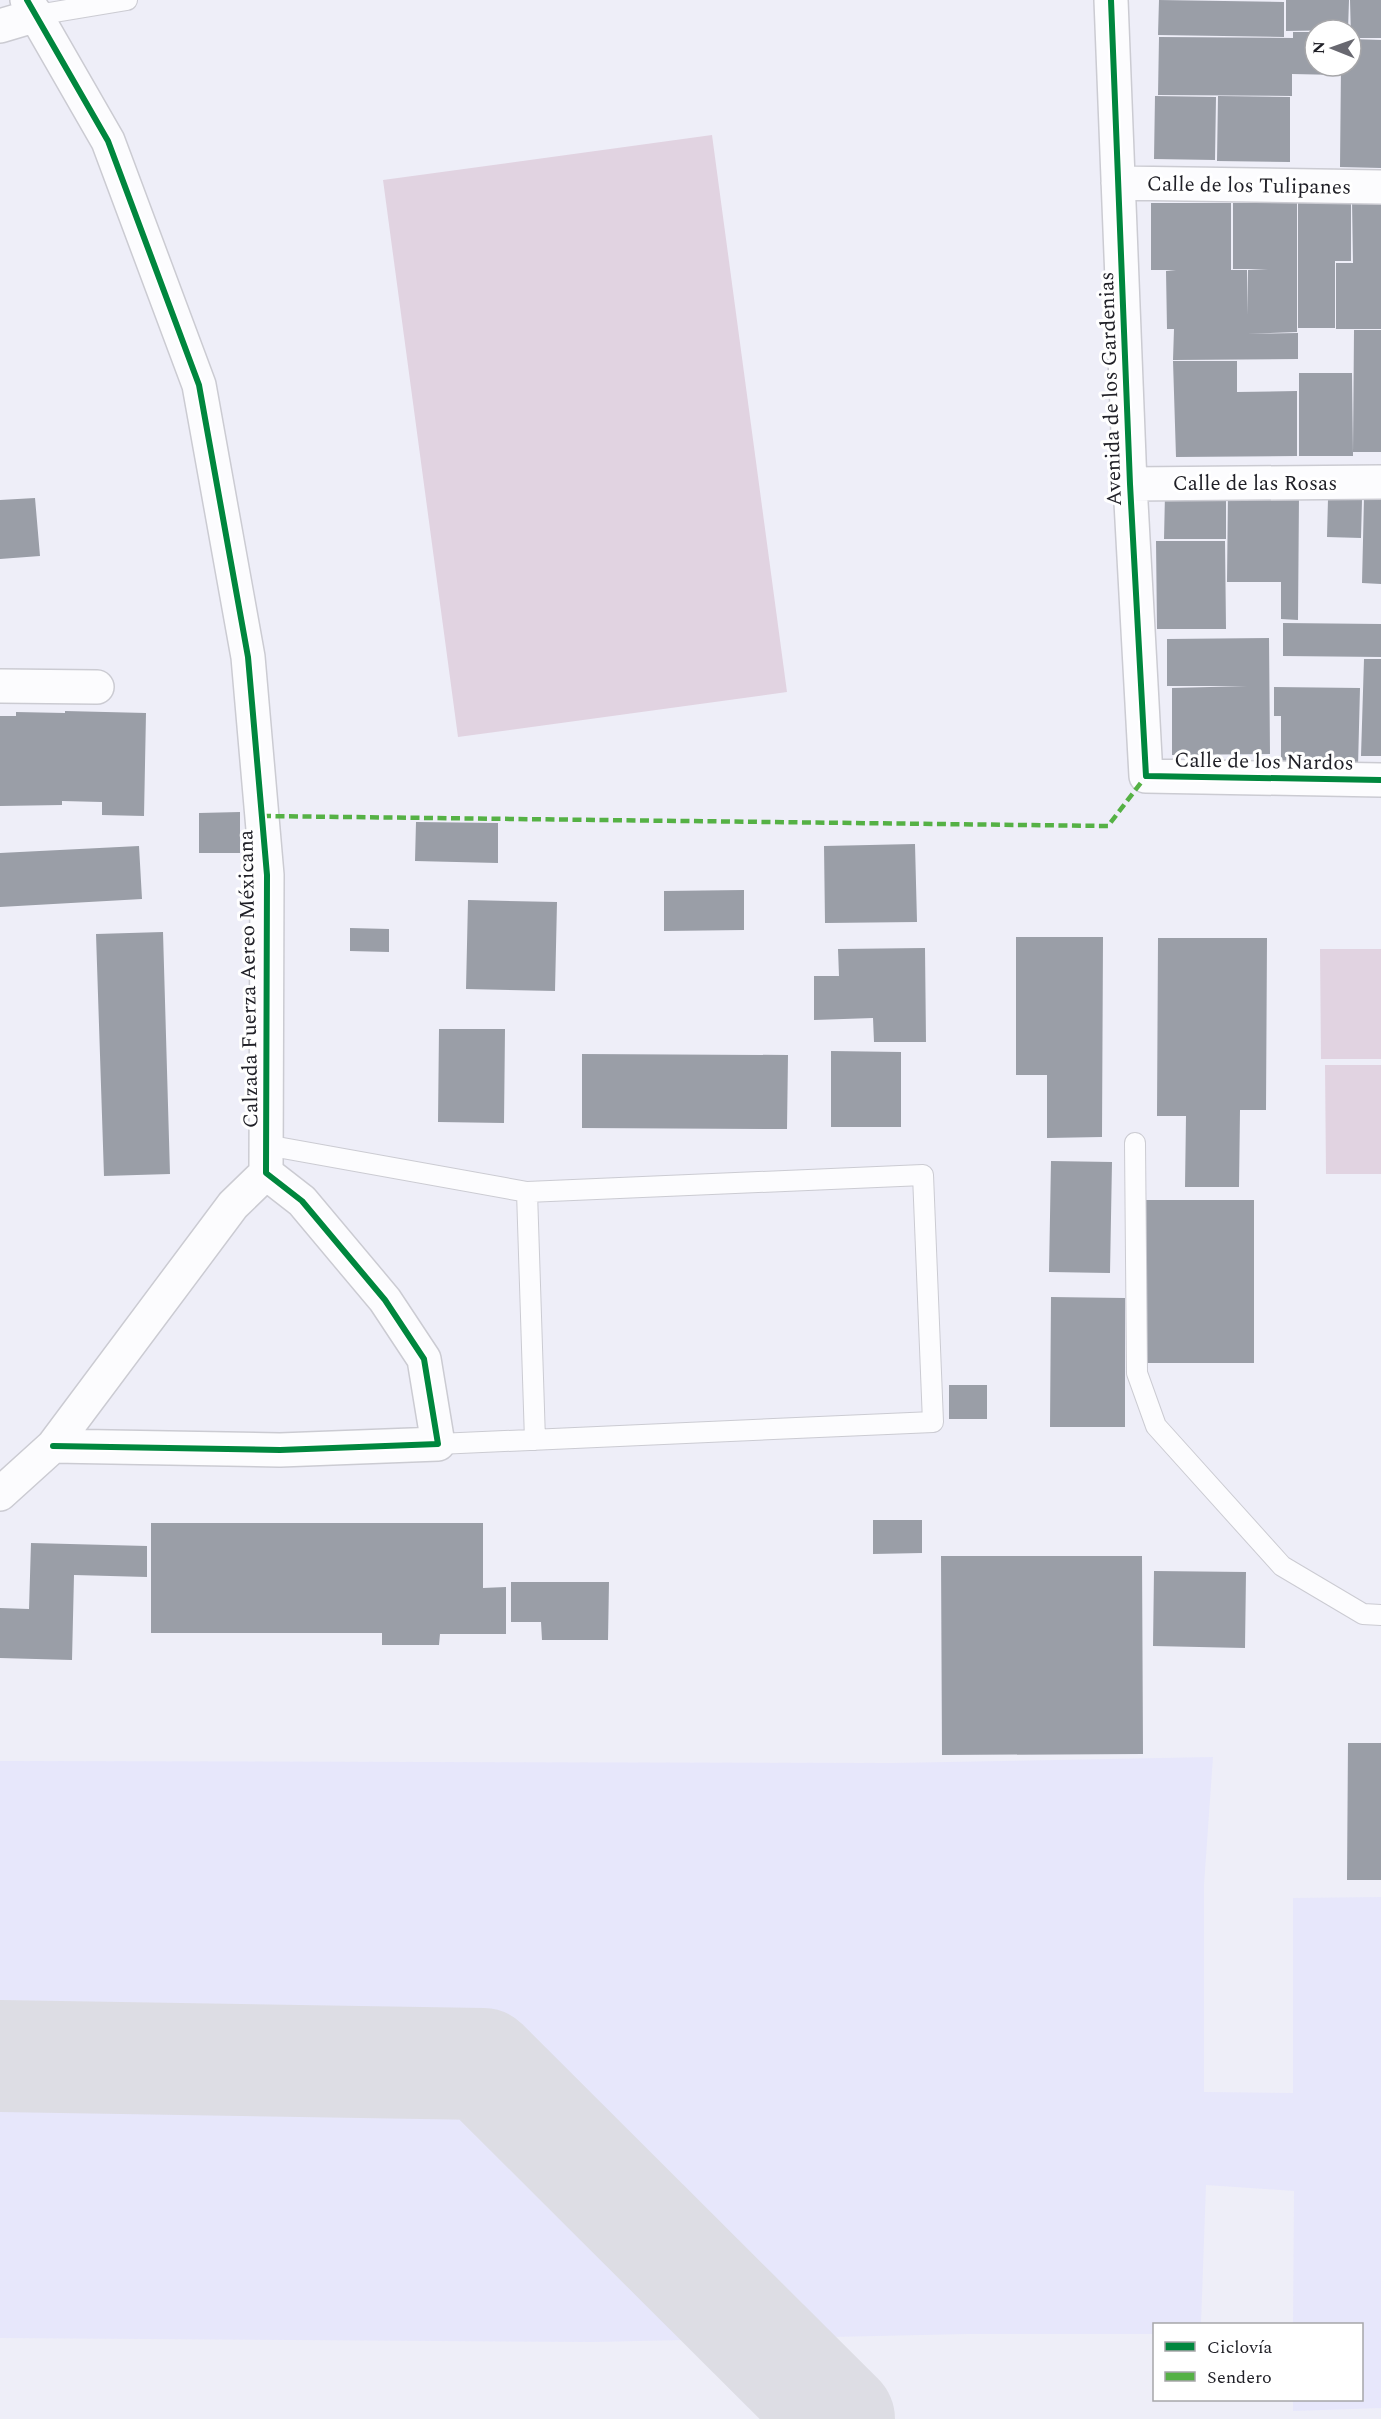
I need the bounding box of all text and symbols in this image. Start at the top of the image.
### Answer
north arrow [1303,18,1363,78]
text: N [1307,41,1331,54]
street label: Calle de los Tulipanes [1147,168,1351,204]
street label: Avenida de los Gardenias [1091,271,1131,507]
street label: Calle de las Rosas [1173,468,1337,500]
street label: Calle de los Nardos [1174,744,1354,780]
street label: Calzada Fuerza Aereo Méxicana [230,829,268,1128]
legend [1153,2323,1363,2401]
text: Ciclovía [1207,2334,1273,2361]
text: Sendero [1207,2364,1272,2391]

